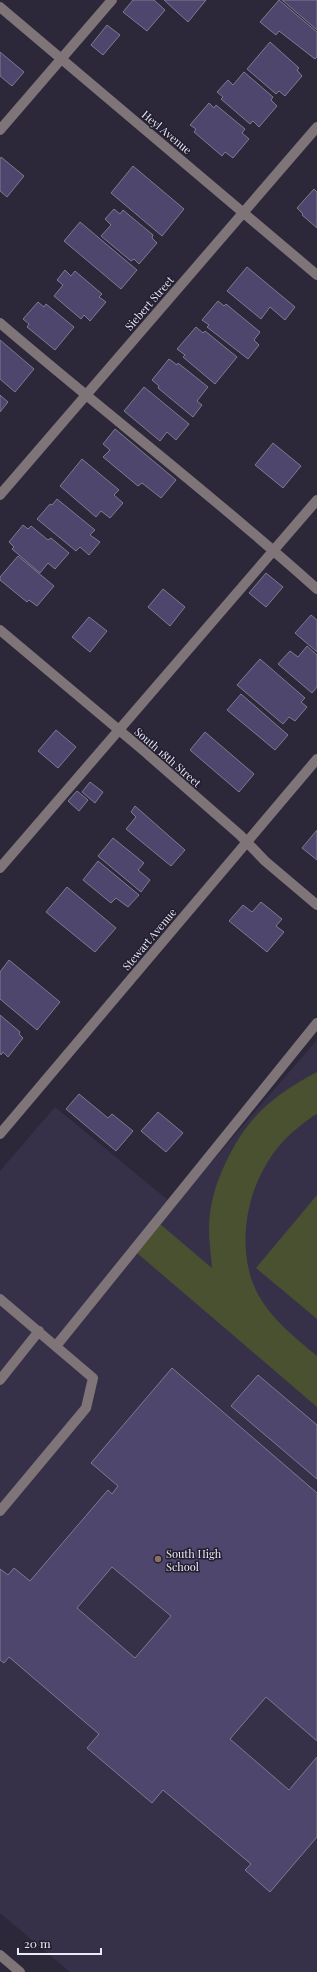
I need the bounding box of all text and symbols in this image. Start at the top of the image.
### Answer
street label: Heyl Avenue [139,107,195,158]
street label: Siebert Street [121,273,177,333]
street label: South 18th Street [131,724,205,790]
street label: Stewart Avenue [119,905,180,973]
place label: South High School [166,1546,222,1574]
marker: South High School [153,1554,163,1564]
scale bar [18,1930,101,1956]
text: 20 m [24,1935,51,1951]

